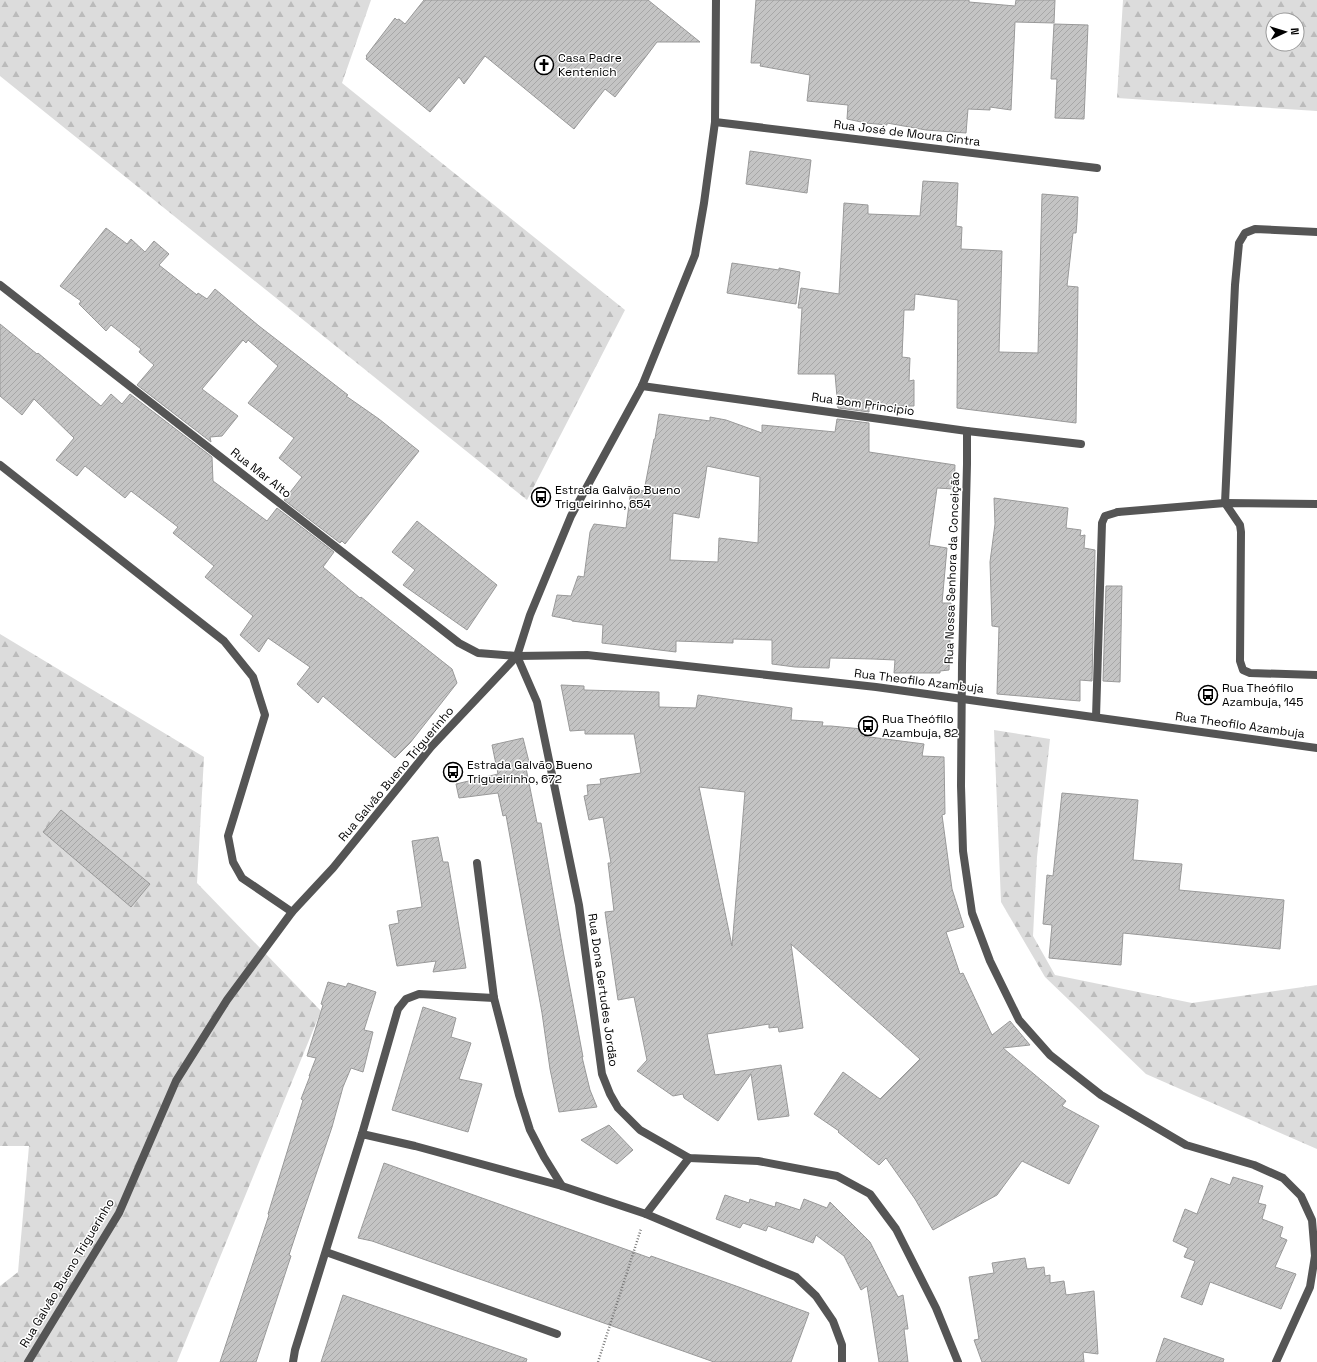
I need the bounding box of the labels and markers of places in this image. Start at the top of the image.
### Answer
place label: Casa Padre Kentenich [558,50,622,80]
church icon: Casa Padre Kentenich [533,54,555,76]
place label: Estrada Galvão Bueno Trigueirinho, 654 [555,482,681,512]
bus stop icon: Estrada Galvão Bueno Trigueirinho, 654 [530,486,552,508]
place label: Rua Theófilo Azambuja, 145 [1222,680,1303,710]
bus stop icon: Rua Theófilo Azambuja, 145 [1197,684,1219,706]
place label: Rua Theófilo Azambuja, 82 [882,711,958,741]
bus stop icon: Rua Theófilo Azambuja, 82 [857,715,879,737]
place label: Estrada Galvão Bueno Trigueirinho, 672 [467,757,593,787]
bus stop icon: Estrada Galvão Bueno Trigueirinho, 672 [442,761,464,783]

